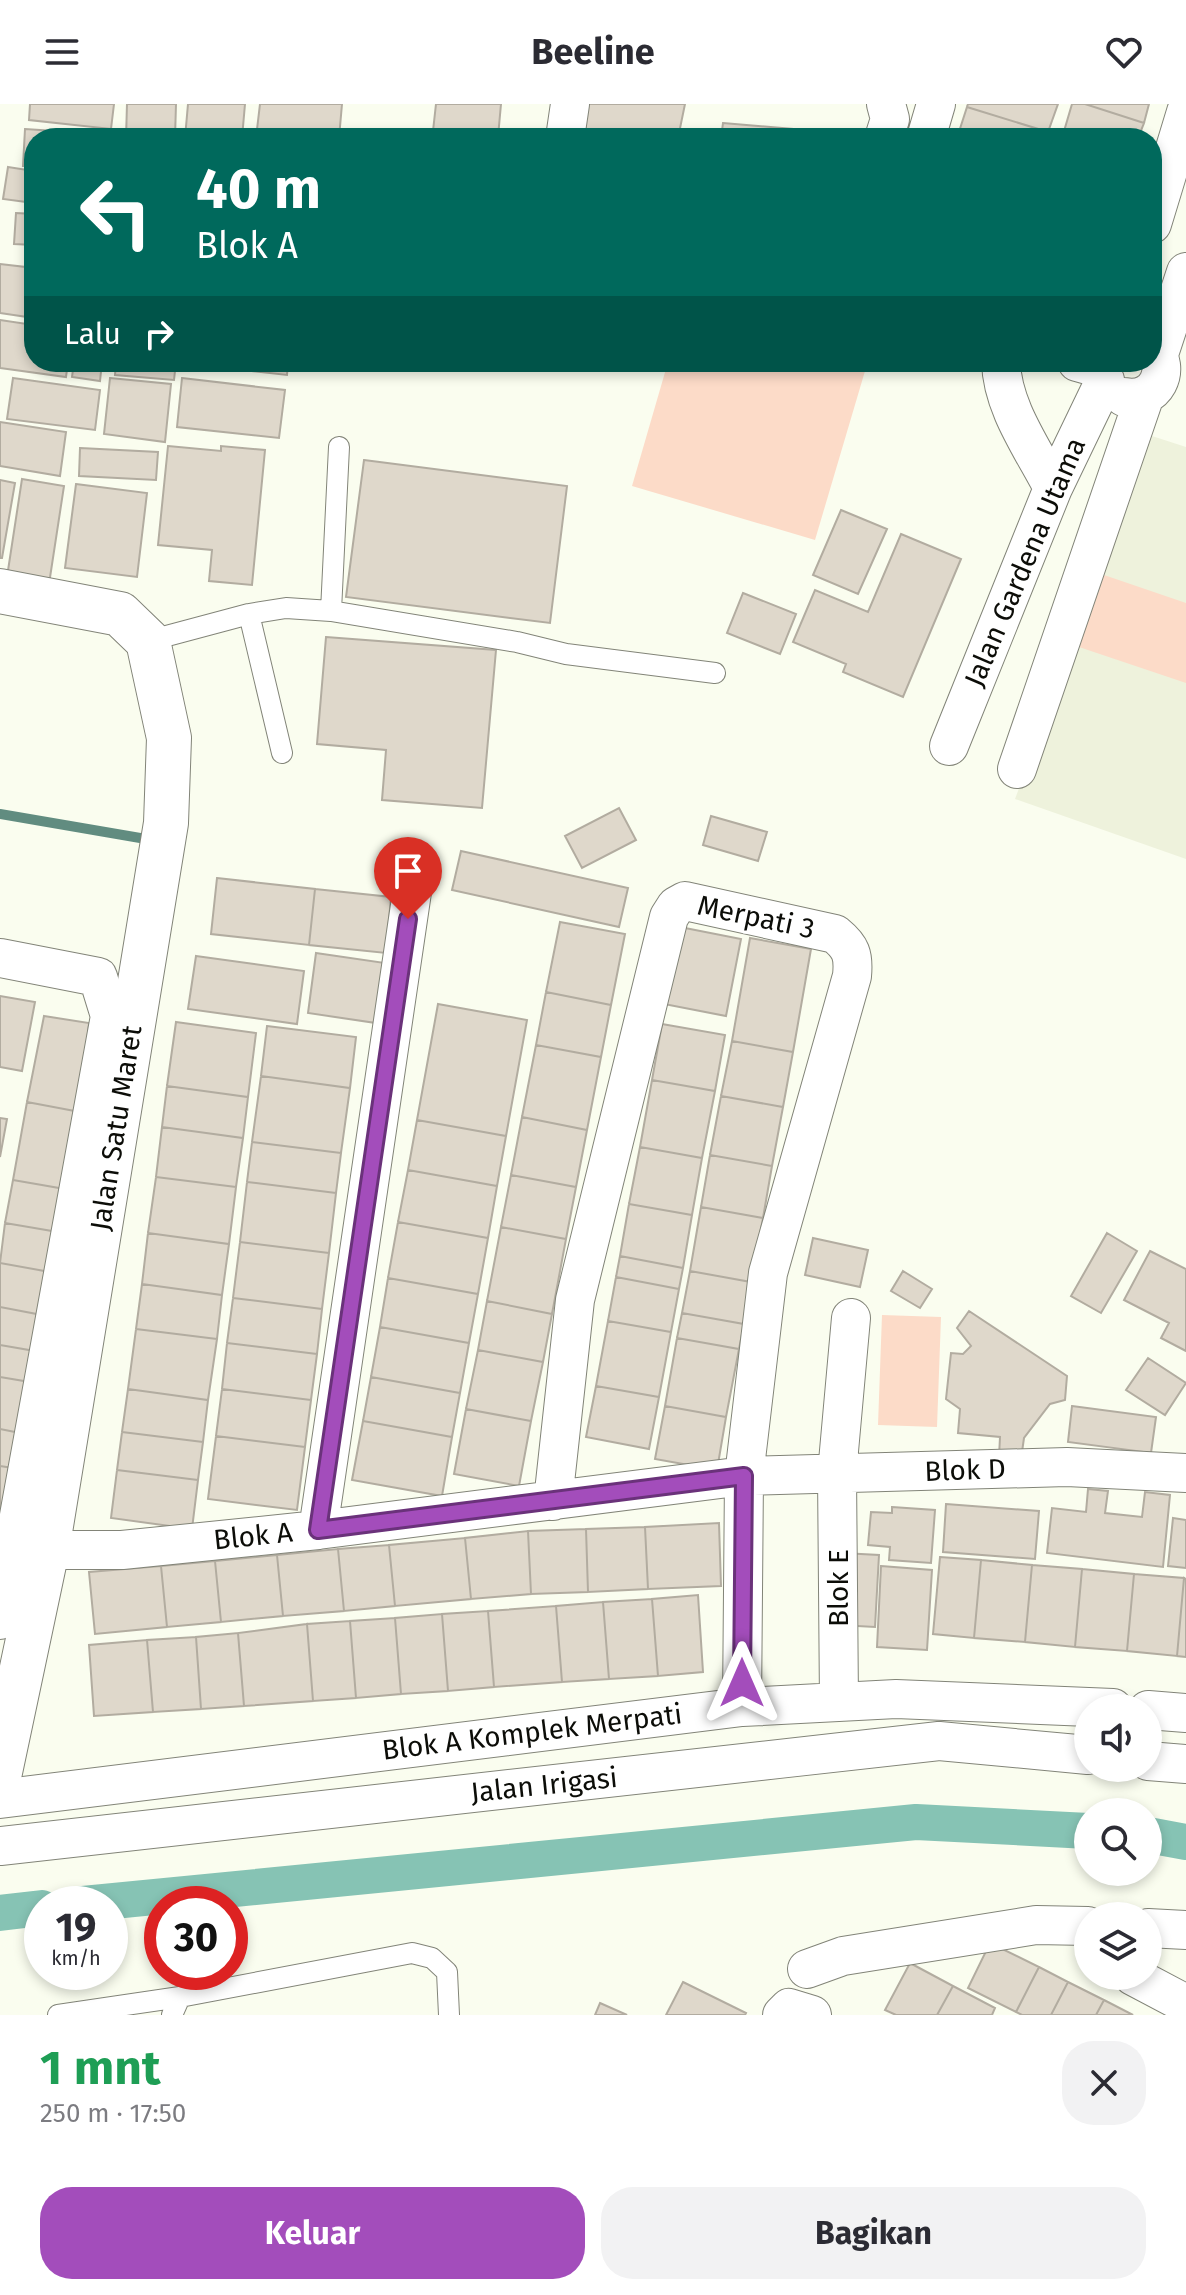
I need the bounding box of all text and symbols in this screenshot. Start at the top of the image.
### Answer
icon: menu [40,30,84,74]
text: Beeline [531,30,655,74]
icon: heart [1102,30,1146,74]
text: 40 m [196,156,321,223]
icon: left [64,160,168,264]
text: Blok A [196,224,298,268]
icon: right [137,312,181,356]
text: Lalu [64,316,121,352]
street label: Jalan Gardena Utama [958,432,1092,692]
pin [374,837,442,919]
icon: arrive [386,849,430,893]
street label: Merpati 3 [694,889,818,945]
street label: Jalan Satu Maret [83,1022,149,1233]
street label: Blok D [924,1452,1006,1488]
street label: Blok A [212,1515,294,1557]
street label: Blok E [822,1549,855,1627]
position arrow [700,1641,784,1725]
map controls [1074,1694,1162,1990]
button: sound [1074,1694,1162,1782]
street label: Blok A Komplek Merpati [380,1697,684,1767]
street label: Jalan Irigasi [469,1761,619,1809]
button: search [1074,1798,1162,1886]
speed limit sign: 30 [144,1886,248,1990]
button: layers [1074,1902,1162,1990]
text: 19 [56,1904,96,1952]
text: km/h [51,1946,101,1970]
text: 1 mnt [40,2039,160,2097]
button: close [1062,2041,1146,2125]
text: 250 m · 17:50 [40,2098,186,2129]
button: Keluar [40,2187,585,2279]
button: Bagikan [601,2187,1146,2279]

